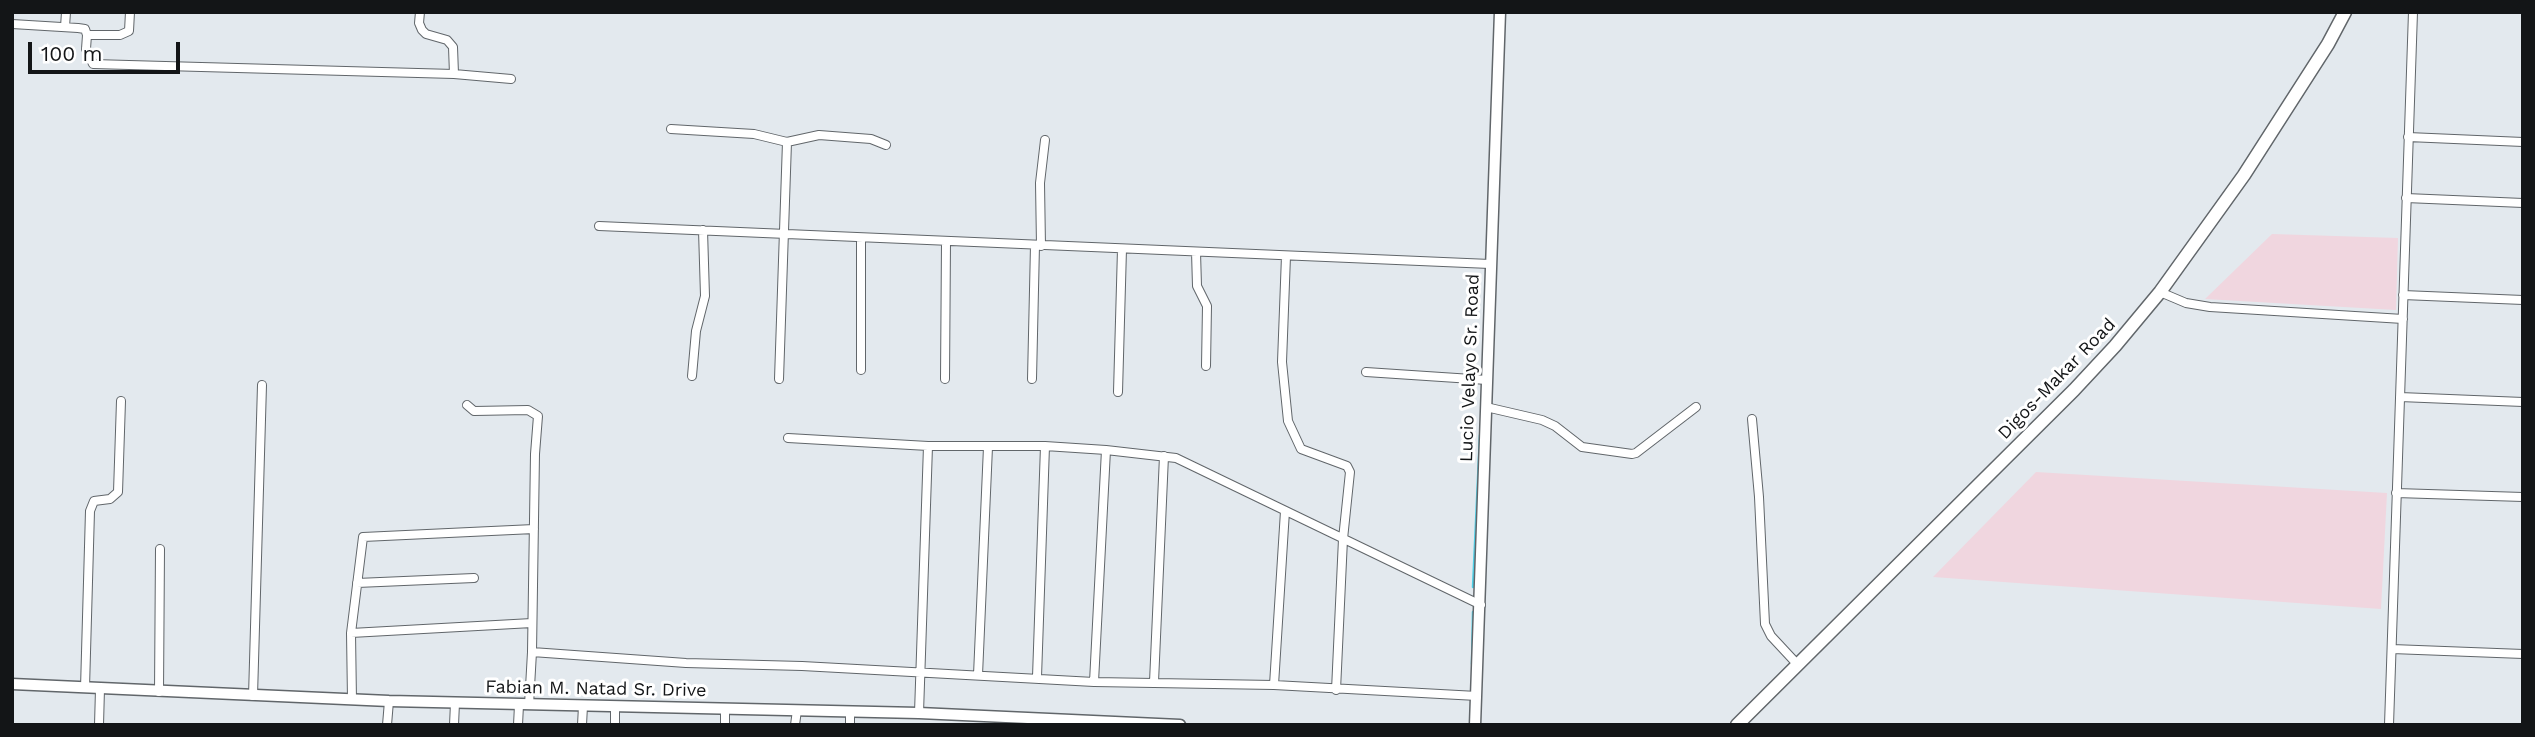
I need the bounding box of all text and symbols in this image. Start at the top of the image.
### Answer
scale bar [32,28,184,72]
text: 100 m [41,41,103,66]
street label: Lucio Velayo Sr. Road [1456,274,1484,462]
street label: Digos-Makar Road [1994,314,2120,444]
street label: Fabian M. Natad Sr. Drive [485,676,707,702]

